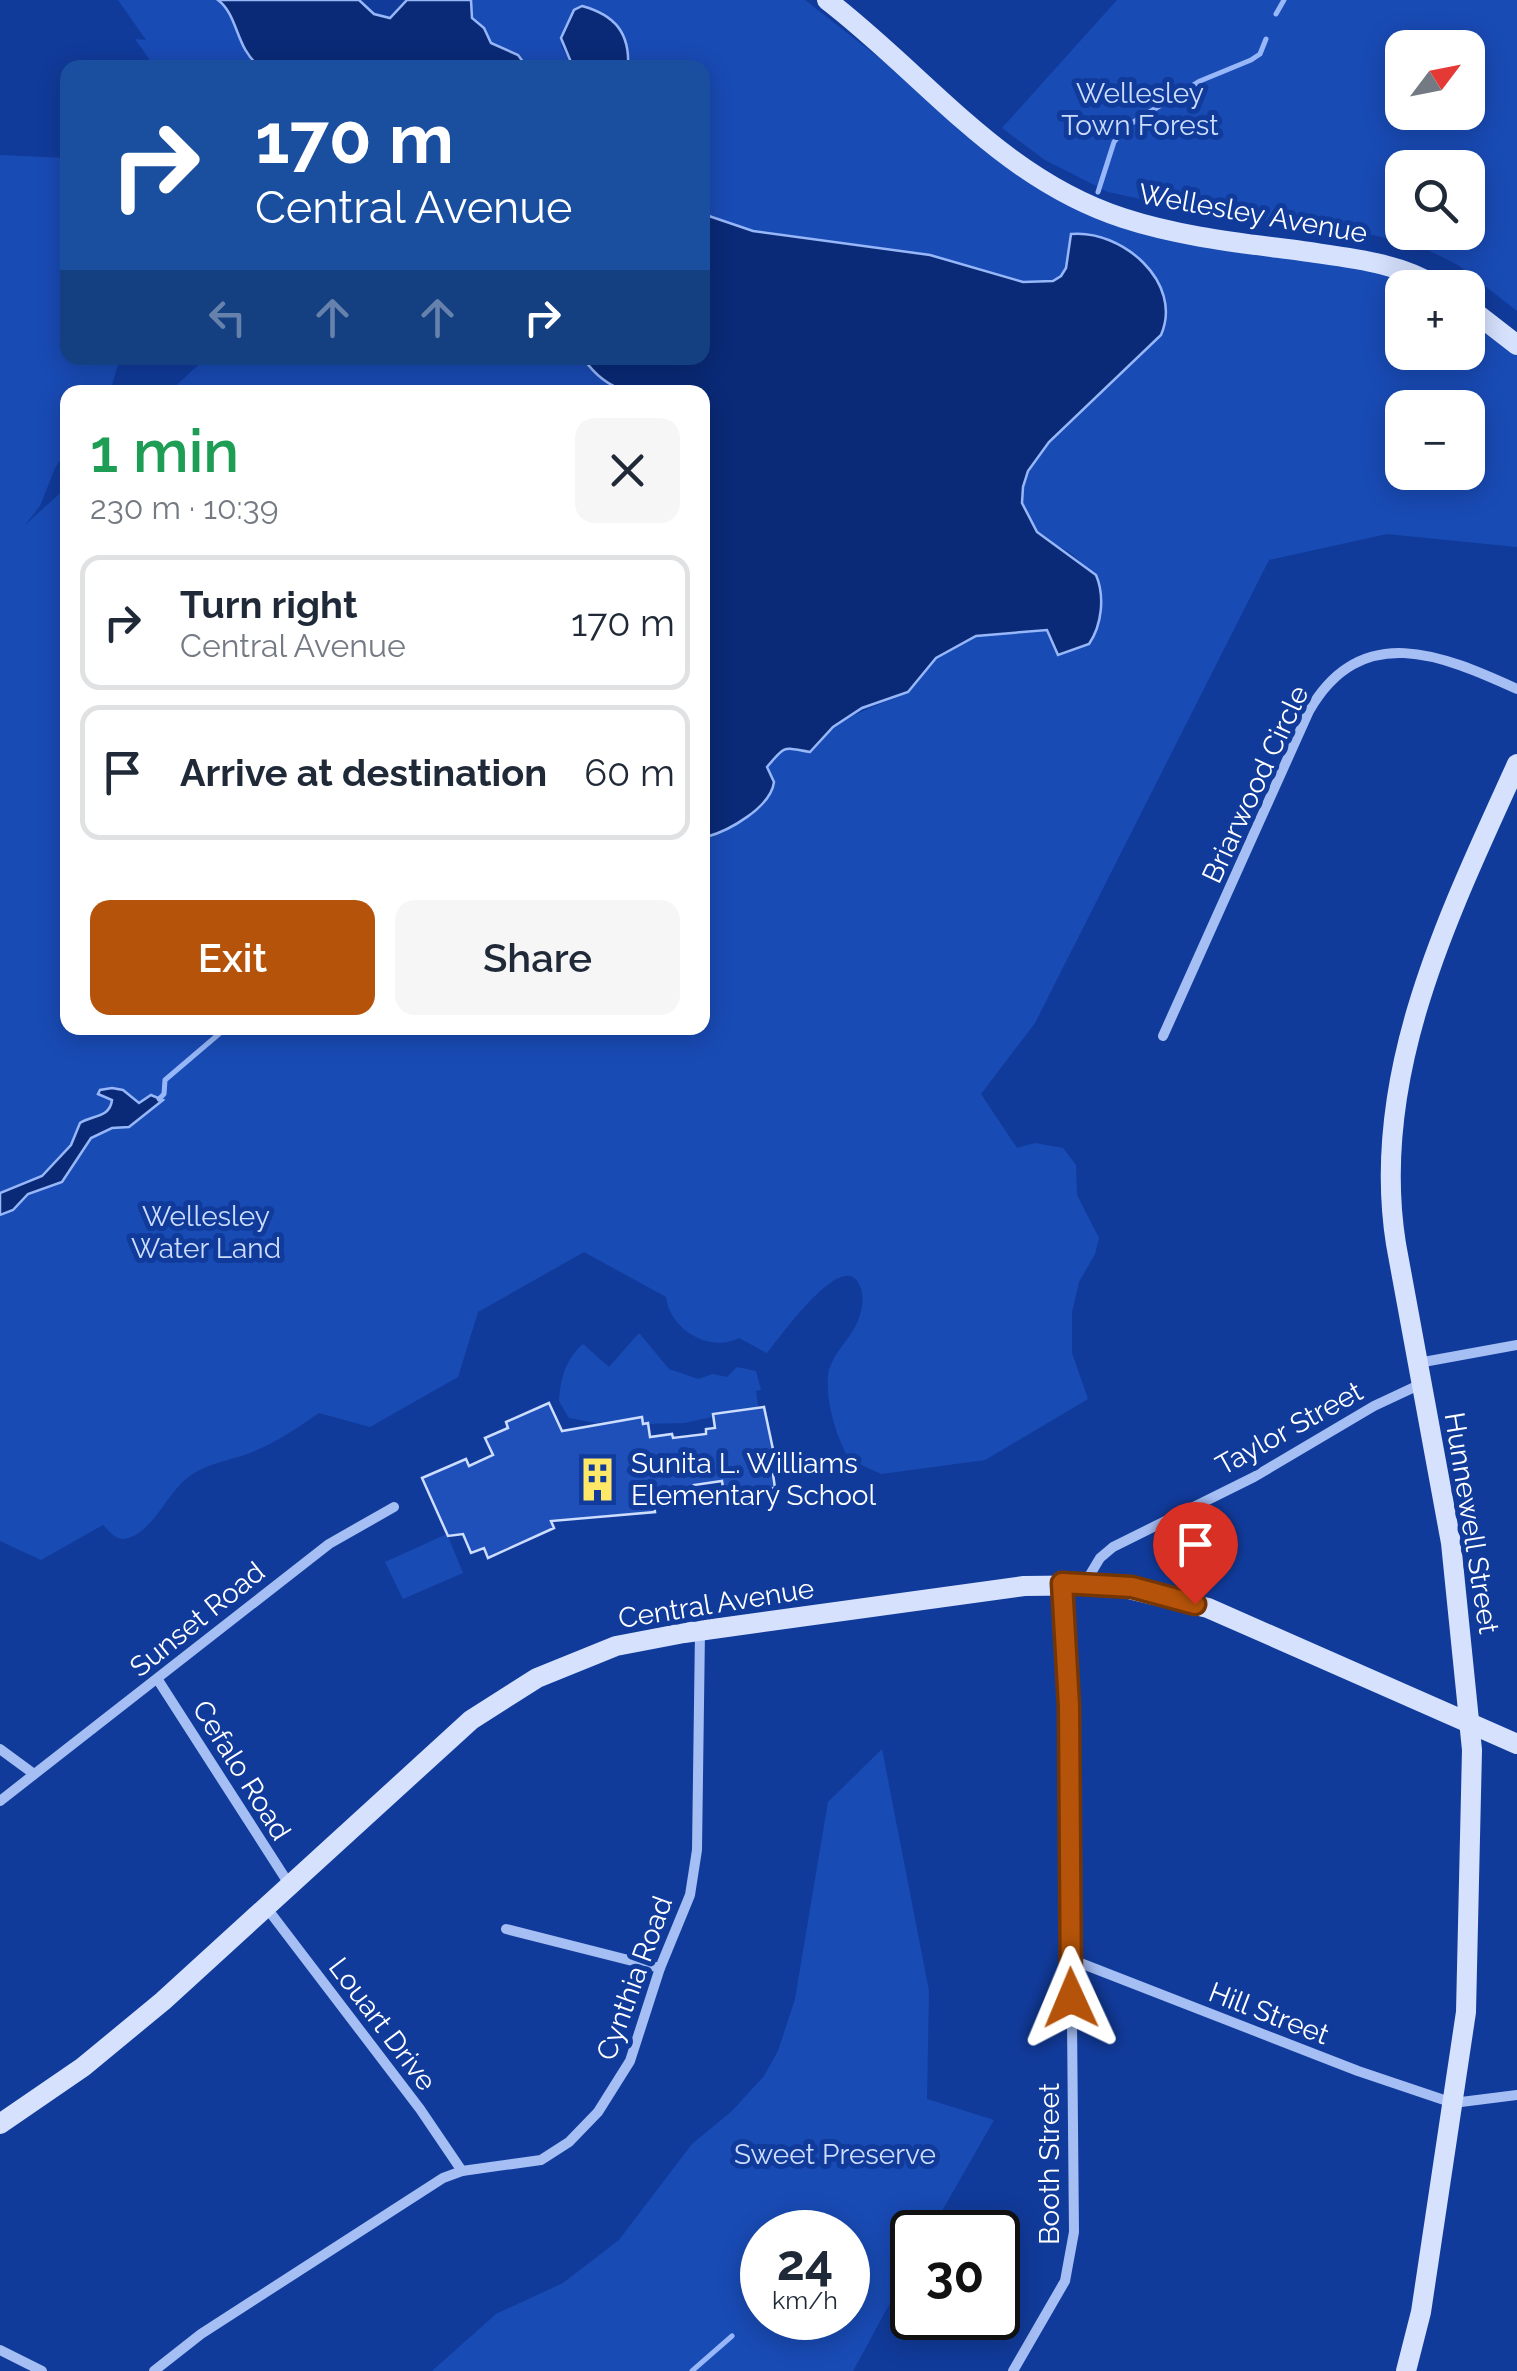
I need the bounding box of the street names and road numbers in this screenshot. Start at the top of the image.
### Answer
street label: Wellesley Avenue [1136,177,1370,250]
street label: Briarwood Circle [1195,680,1316,888]
street label: Taylor Street [1210,1374,1369,1482]
street label: Hunnewell Street [1438,1410,1505,1637]
street label: Sunset Road [123,1555,271,1684]
street label: Central Avenue [616,1572,816,1635]
street label: Cefalo Road [186,1694,298,1846]
street label: Cynthia Road [590,1892,679,2065]
street label: Louart Drive [322,1951,443,2097]
street label: Hill Street [1204,1975,1334,2052]
street label: Booth Street [1033,2082,1066,2245]

